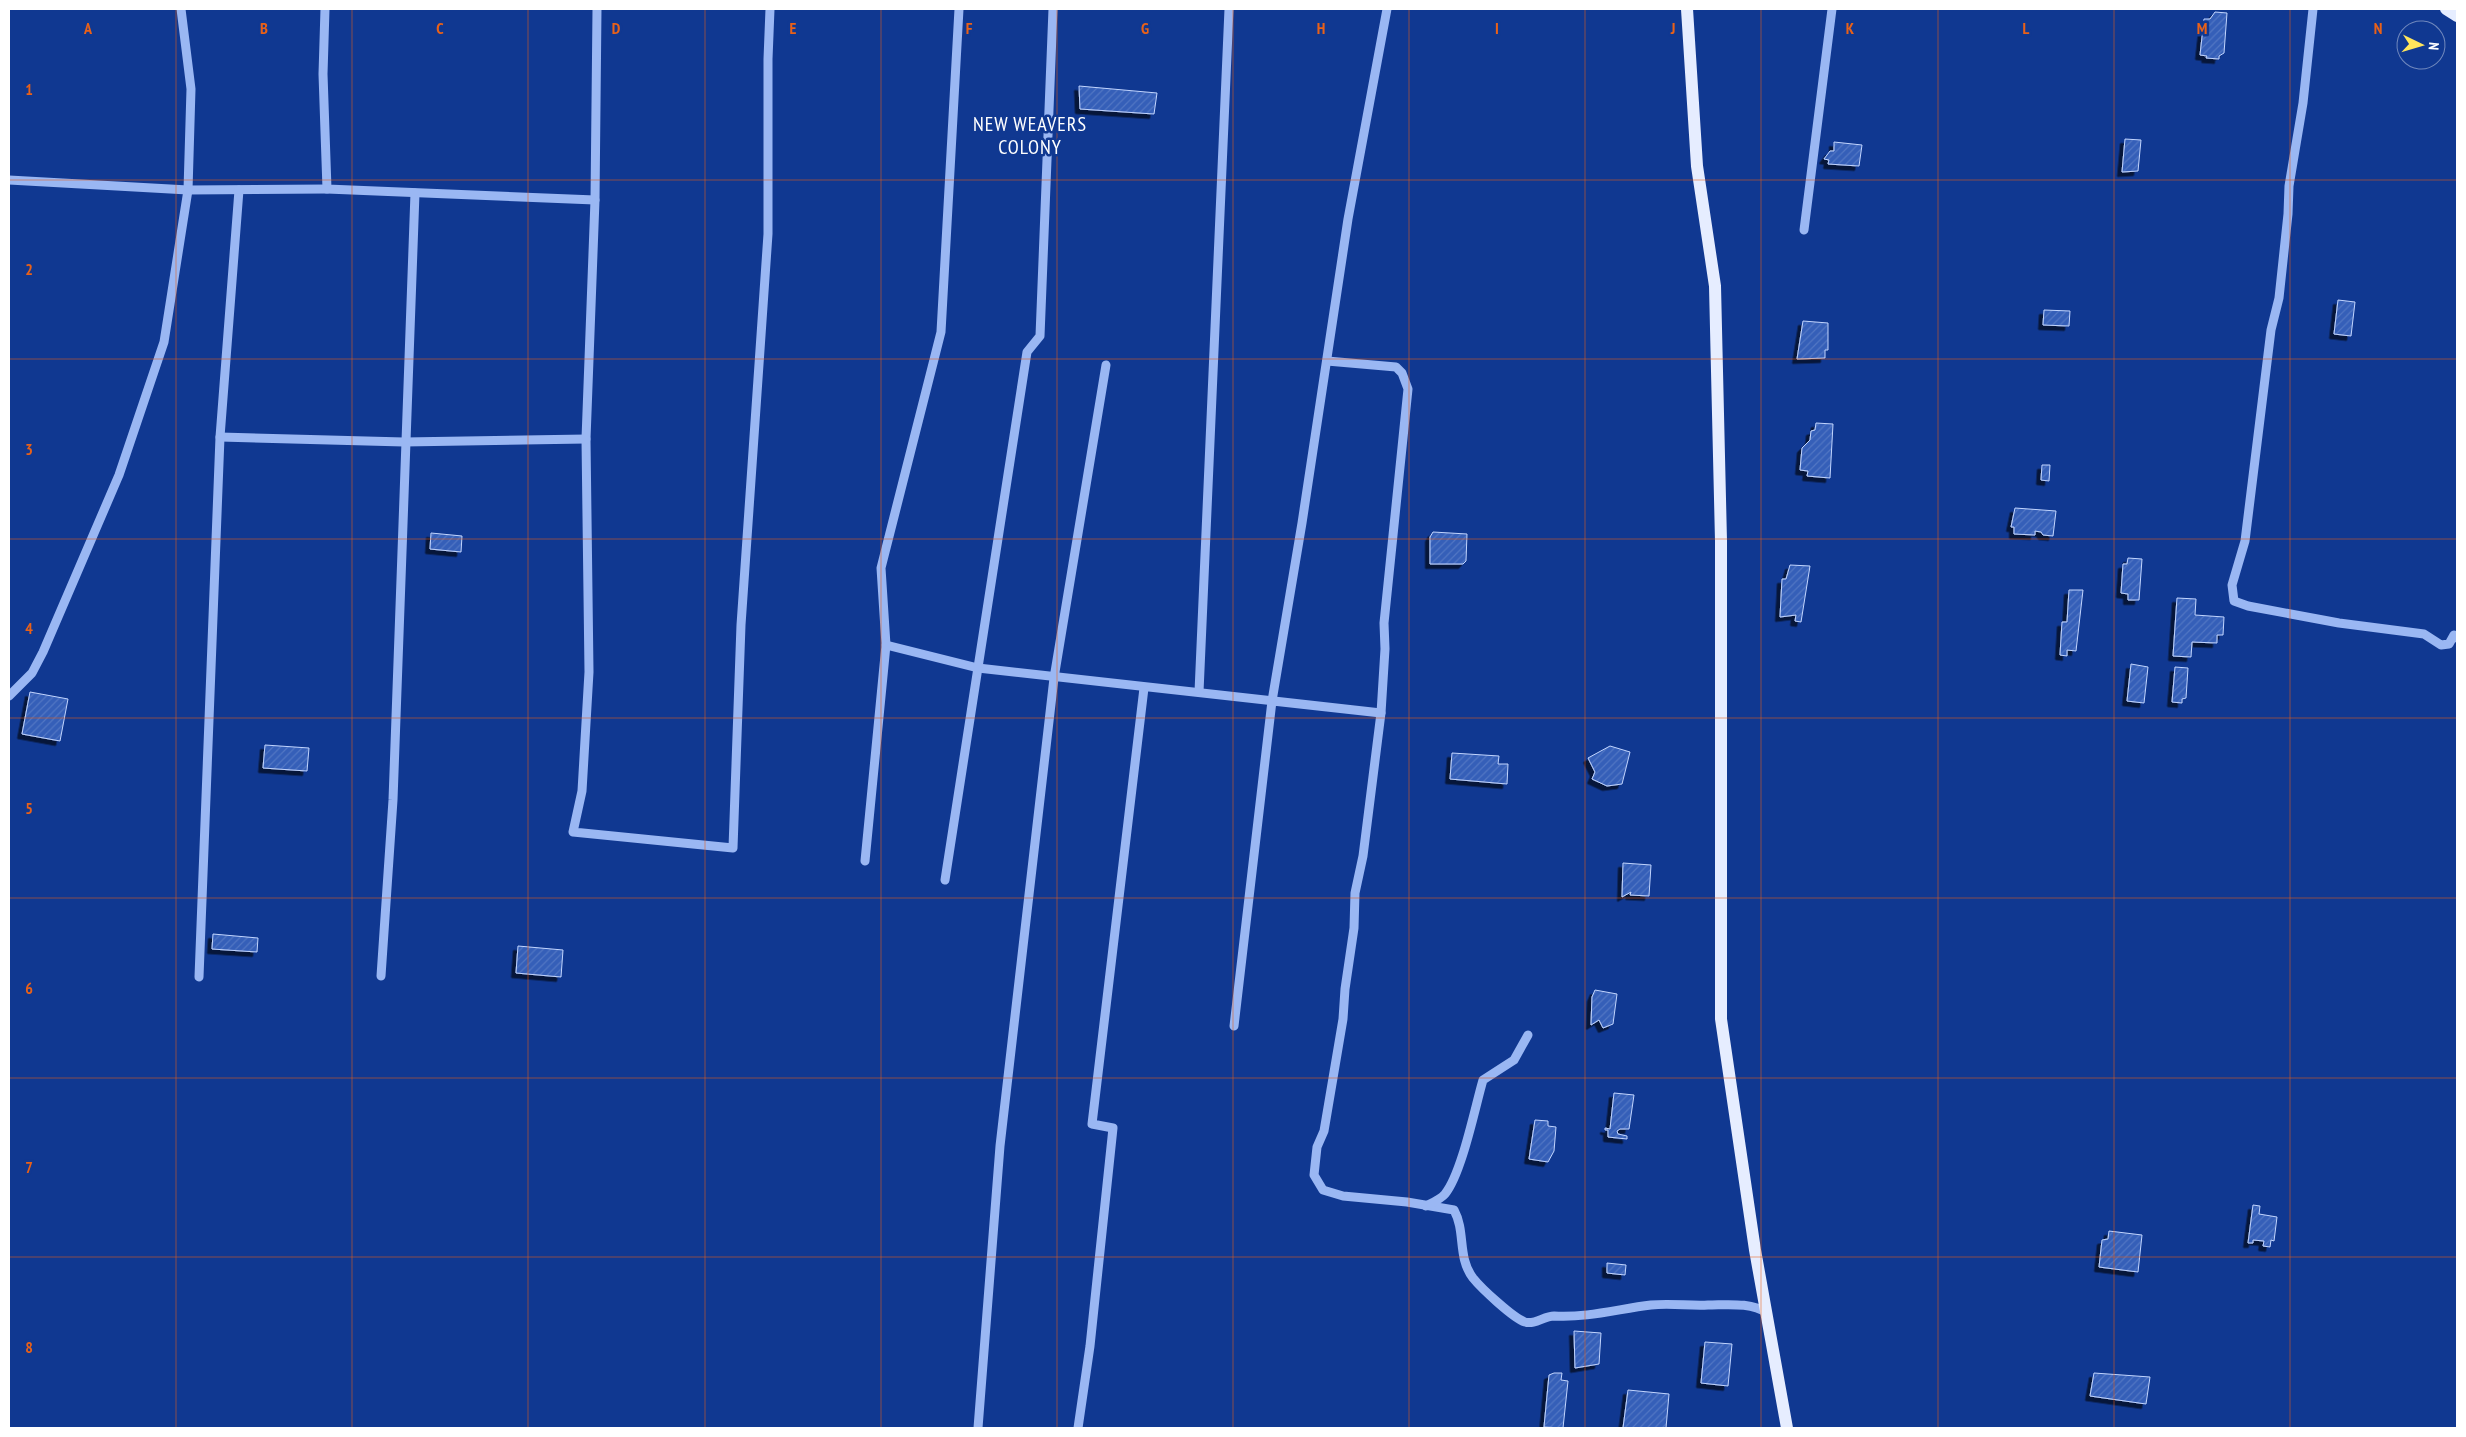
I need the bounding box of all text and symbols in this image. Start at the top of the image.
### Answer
text: A [83,18,93,38]
text: B [260,18,268,38]
text: C [436,18,444,38]
text: D [612,18,621,38]
text: E [790,18,797,38]
text: F [966,18,973,38]
text: G [1141,18,1149,38]
text: H [1317,18,1325,38]
text: I [1495,18,1499,38]
text: J [1670,18,1675,38]
text: K [1846,18,1855,38]
text: L [2023,18,2030,38]
text: M [2197,18,2207,38]
text: N [2374,18,2382,38]
north arrow [2396,20,2446,70]
text: N [2425,42,2443,51]
text: 1 [25,79,33,99]
district label: NEW WEAVERS COLONY [973,111,1087,160]
text: 2 [25,259,33,279]
text: 3 [25,439,33,459]
text: 4 [25,618,33,638]
text: 5 [25,798,33,818]
text: 6 [25,978,33,998]
text: 7 [25,1157,33,1177]
text: 8 [25,1337,33,1357]

